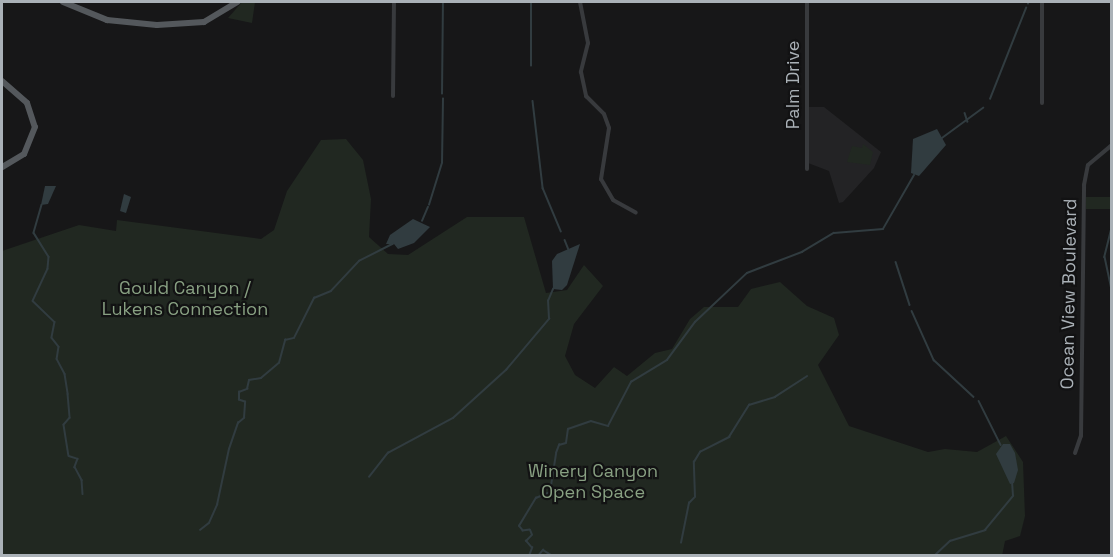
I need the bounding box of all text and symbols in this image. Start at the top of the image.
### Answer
street label: Palm Drive [782,41,804,129]
street label: Ocean View Boulevard [1057,198,1081,390]
park label: Gould Canyon / Lukens Connection [102,278,268,320]
park label: Winery Canyon Open Space [528,461,658,504]

